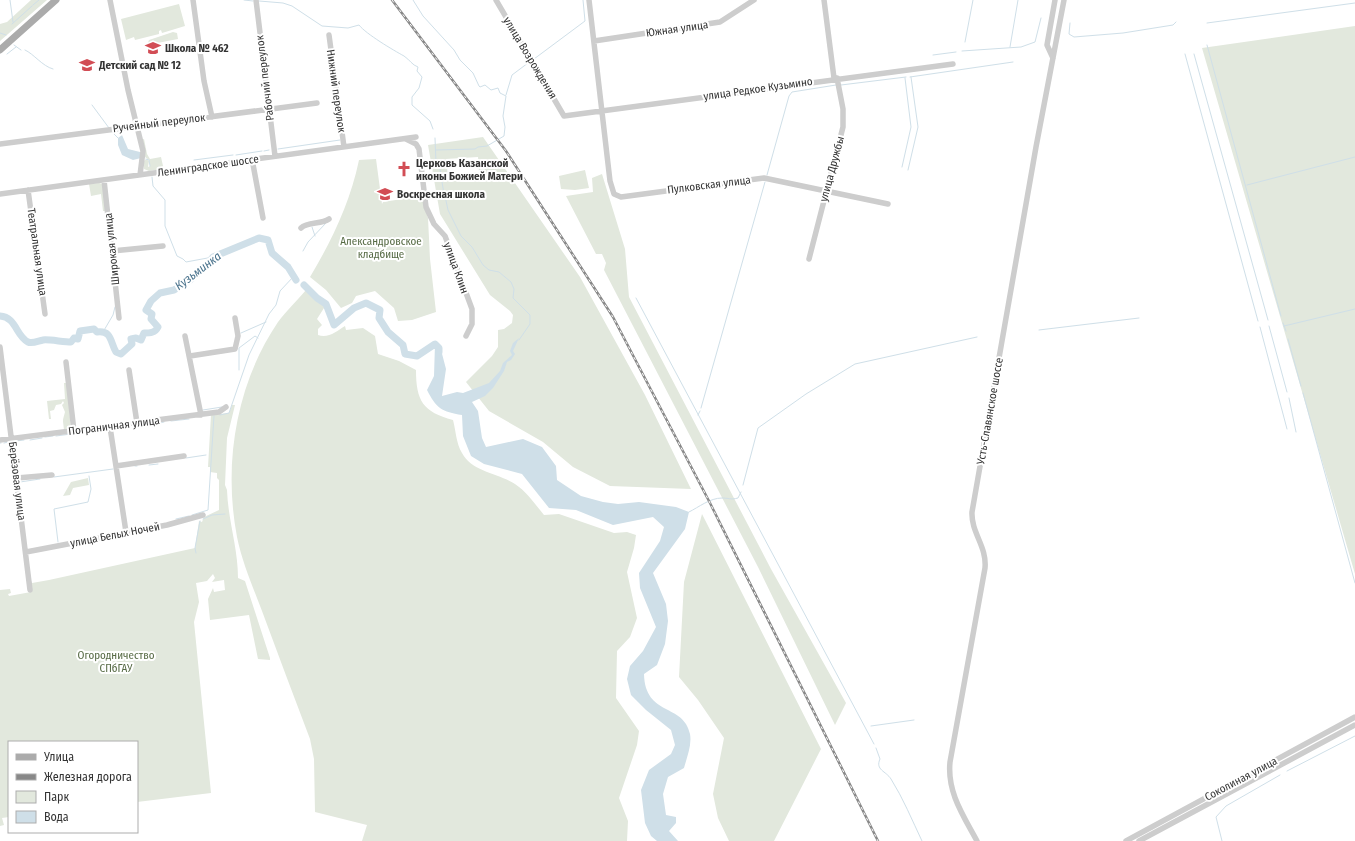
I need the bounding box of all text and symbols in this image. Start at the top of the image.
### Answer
street label: улица Возрождения [500,15,560,101]
street label: Южная улица [645,18,709,40]
street label: Рабочий переулок [253,34,277,121]
school or university icon: Школа № 462 [144,39,162,57]
place label: Школа № 462 [165,42,229,55]
street label: Нижний переулок [324,49,348,134]
school or university icon: Детский сад № 12 [78,56,96,74]
place label: Детский сад № 12 [98,59,181,72]
street label: улица Редкое Кузьмино [703,75,814,103]
street label: Ручейный переулок [112,111,207,135]
street label: улица Дружбы [817,135,847,203]
street label: Ленинградское шоссе [157,152,259,180]
place label: Церковь Казанской иконы Божией Матери [416,157,523,183]
church icon: Церковь Казанской иконы Божией Матери [395,160,413,178]
street label: Пулковская улица [666,173,752,197]
school or university icon: Воскресная школа [376,185,394,203]
place label: Воскресная школа [397,188,485,201]
street label: Театральная улица [24,207,50,297]
street label: Широкая улица [102,212,122,286]
park label: Александровское кладбище [340,235,422,261]
street label: улица Клин [441,241,471,295]
water label: Кузьминка [172,249,224,293]
street label: Усть-Славянское шоссе [974,357,1006,466]
street label: Пограничная улица [68,414,160,438]
street label: Берёзовая улица [6,441,28,521]
street label: улица Белых Ночей [69,520,161,550]
park label: Огородничество СПбГАУ [78,649,155,675]
legend [8,741,138,833]
text: Улица [43,750,74,764]
street label: Соколиная улица [1202,754,1280,804]
text: Железная дорога [44,770,132,784]
text: Парк [44,790,70,804]
text: Вода [44,810,69,824]

